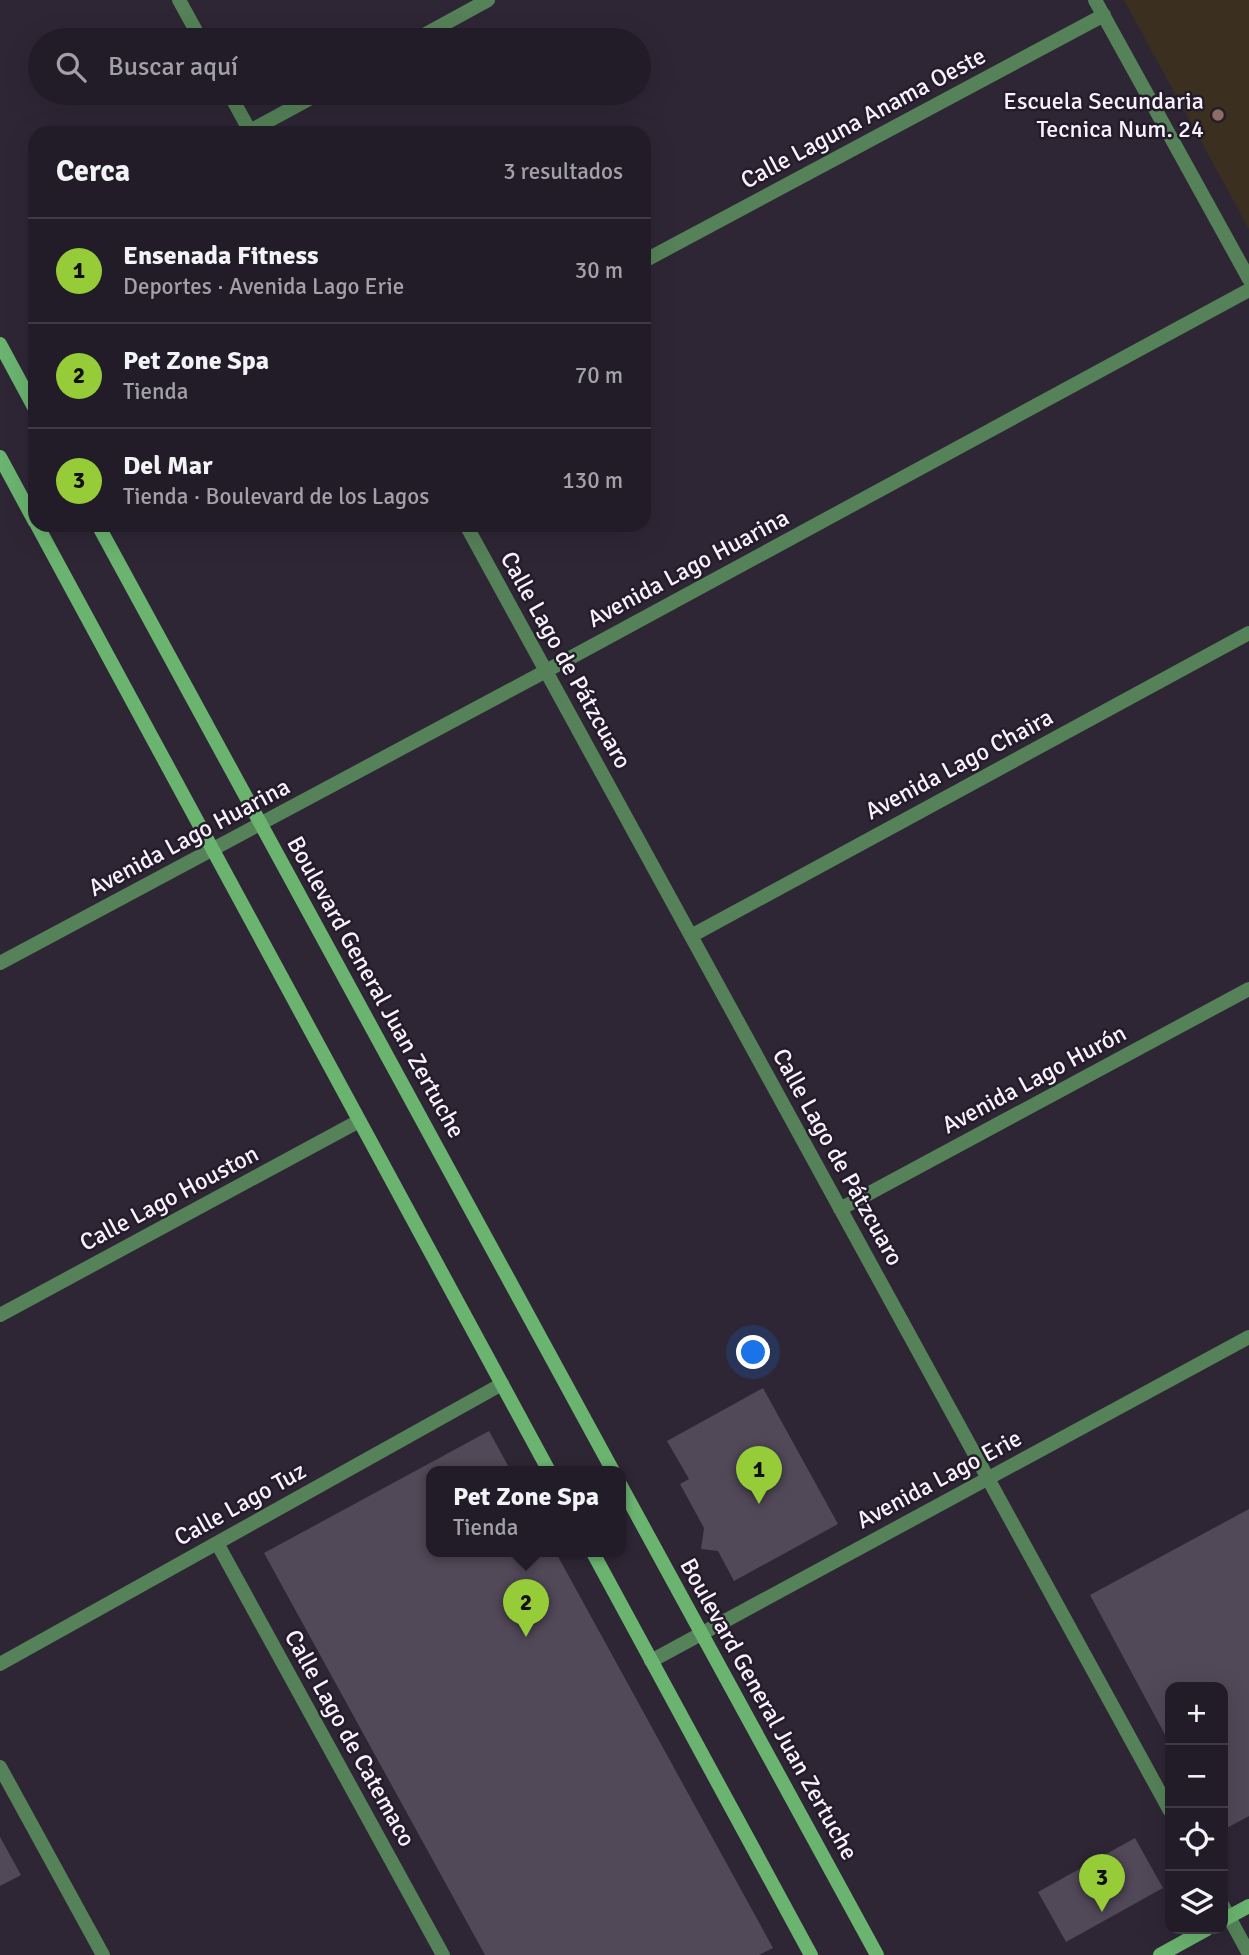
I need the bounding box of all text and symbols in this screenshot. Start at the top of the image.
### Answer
search box [28,28,651,105]
street label: Calle Laguna Anama Oeste [735,41,991,195]
icon: search [52,48,90,86]
text: Buscar aquí [108,51,238,83]
place label: Escuela Secundaria Tecnica Num. 24 [1003,86,1204,144]
marker: Escuela Secundaria Tecnica Num. 24 [1210,107,1226,123]
text: Cerca [56,153,130,190]
text: 3 resultados [503,157,623,186]
text: Ensenada Fitness [123,240,319,272]
text: 1 [73,256,85,285]
text: 30 m [575,256,623,285]
text: Deportes · Avenida Lago Erie [123,272,404,301]
text: Pet Zone Spa [123,345,269,377]
text: 2 [73,361,85,390]
text: 70 m [575,361,623,390]
text: Tienda [123,377,188,406]
text: Del Mar [123,450,212,482]
text: 3 [73,466,85,495]
text: 130 m [562,466,623,495]
text: Tienda · Boulevard de los Lagos [123,482,429,511]
street label: Avenida Lago Huarina [582,502,794,634]
street label: Calle Lago de Pátzcuaro [494,546,638,774]
street label: Avenida Lago Chaira [860,702,1058,826]
street label: Avenida Lago Huarina [83,771,295,903]
street label: Boulevard General Juan Zertuche [280,831,472,1143]
street label: Avenida Lago Hurón [937,1018,1131,1140]
street label: Calle Lago de Pátzcuaro [766,1043,910,1271]
street label: Calle Lago Houston [74,1138,264,1258]
your location [736,1335,770,1369]
street label: Avenida Lago Erie [851,1423,1027,1535]
pin: 1 [736,1446,782,1504]
street label: Calle Lago Tuz [169,1456,311,1552]
popup [426,1466,626,1557]
text: Pet Zone Spa [453,1481,599,1513]
text: Tienda [453,1513,518,1542]
street label: Boulevard General Juan Zertuche [673,1553,865,1865]
pin: 2 [503,1579,549,1637]
street label: Calle Lago de Catemaco [278,1624,422,1852]
map controls [1165,1682,1228,1934]
button: + [1165,1682,1228,1745]
button: − [1165,1745,1228,1808]
button: locate [1165,1808,1228,1871]
pin: 3 [1079,1854,1125,1912]
button: layers [1165,1871,1228,1934]

